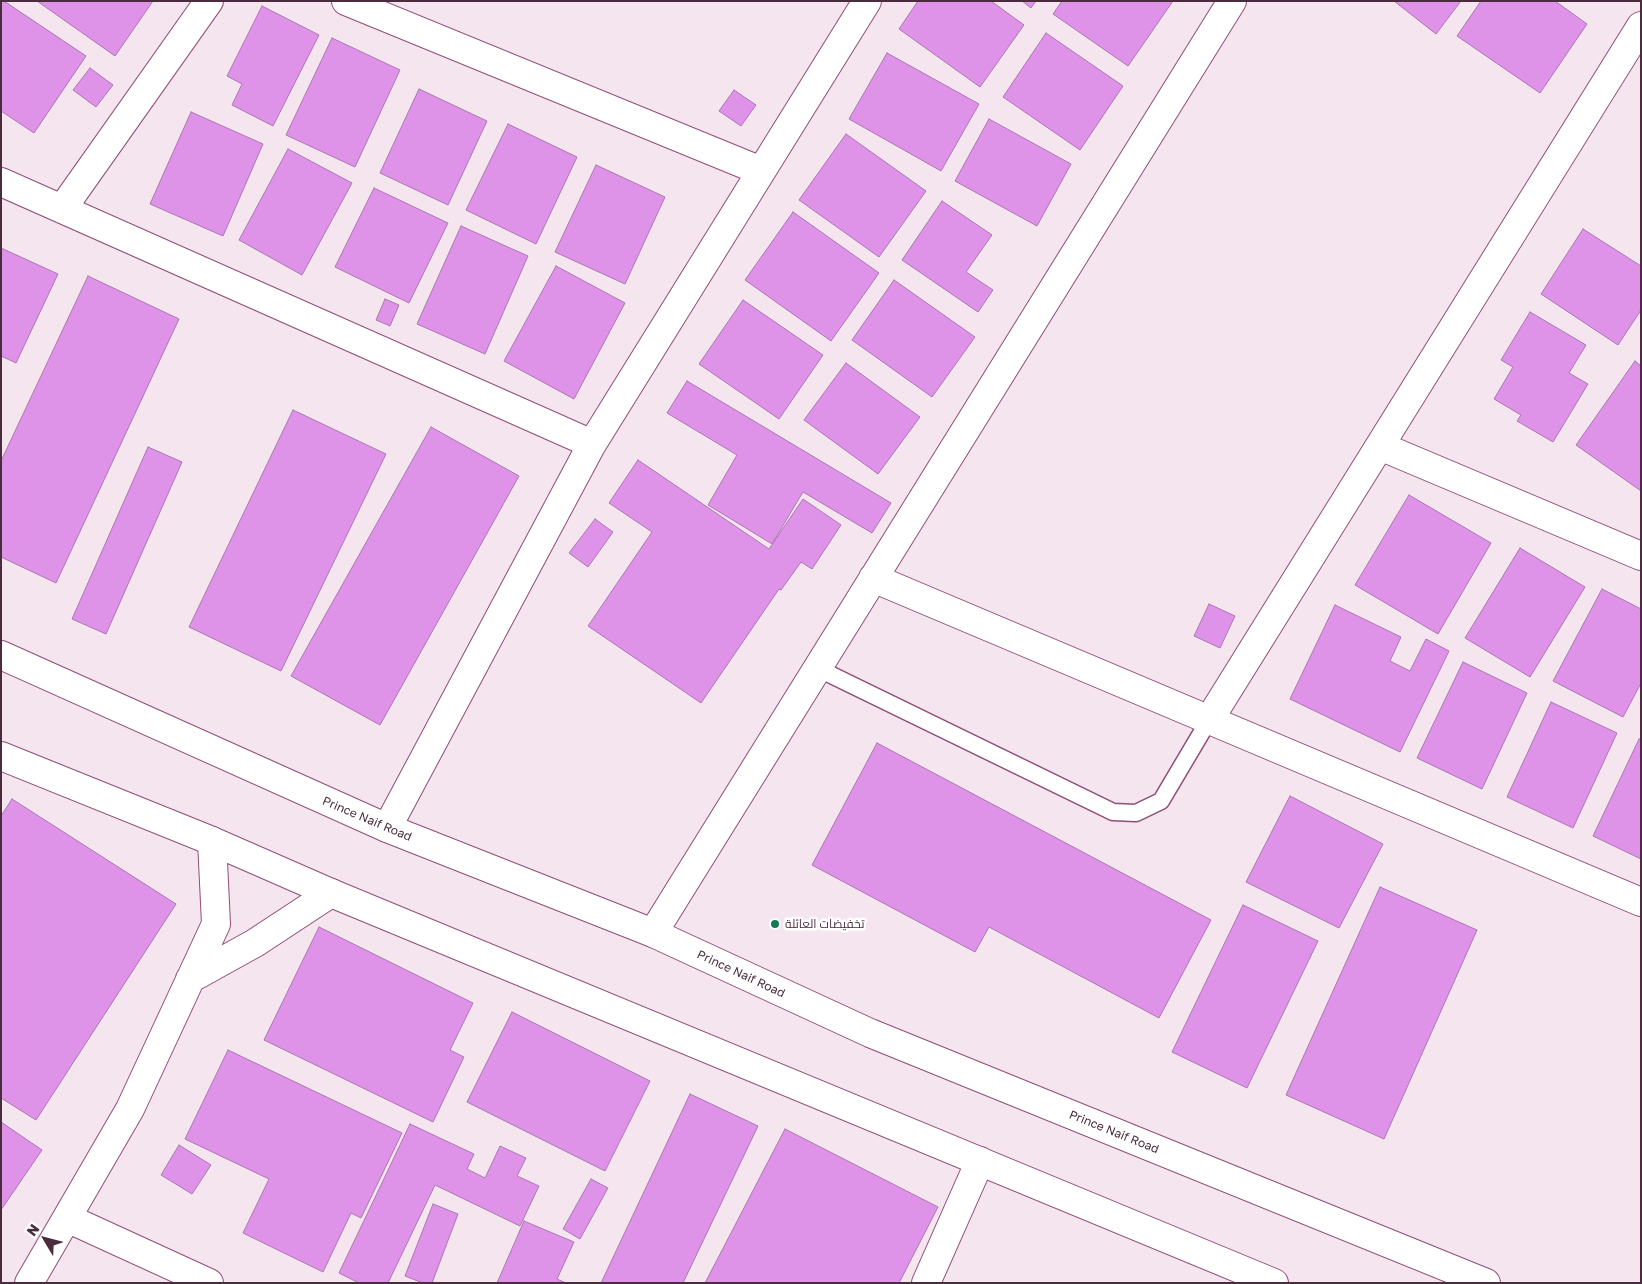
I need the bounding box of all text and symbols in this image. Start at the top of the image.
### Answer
street label: Prince Naif Road [320,794,414,844]
place label: تخفيضات العائلة [785,917,864,931]
marker: تخفيضات العائلة [769,918,781,930]
street label: Prince Naif Road [695,947,787,1001]
street label: Prince Naif Road [1067,1107,1161,1157]
north arrow [20,1214,70,1264]
text: N [23,1220,43,1239]

